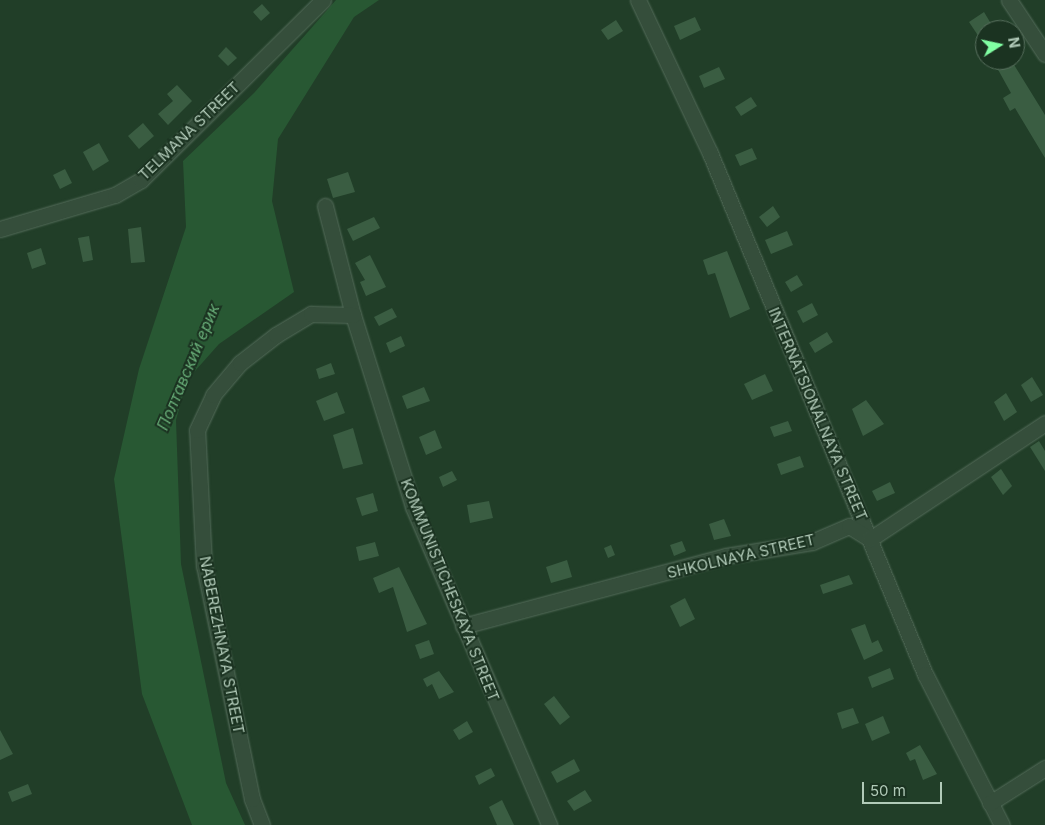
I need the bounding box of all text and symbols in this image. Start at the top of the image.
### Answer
north arrow [975,20,1025,70]
text: N [1005,36,1024,49]
street label: TELMANA STREET [135,78,243,184]
water label: Полтавский ерик [153,301,223,433]
street label: INTERNATSIONALNAYA STREET [765,305,871,523]
street label: KOMMUNISTICHESKAYA STREET [397,476,503,704]
street label: SHKOLNAYA STREET [665,530,817,582]
street label: NABEREZHNAYA STREET [196,555,248,735]
scale bar [865,772,945,804]
text: 50 m [870,781,906,800]

